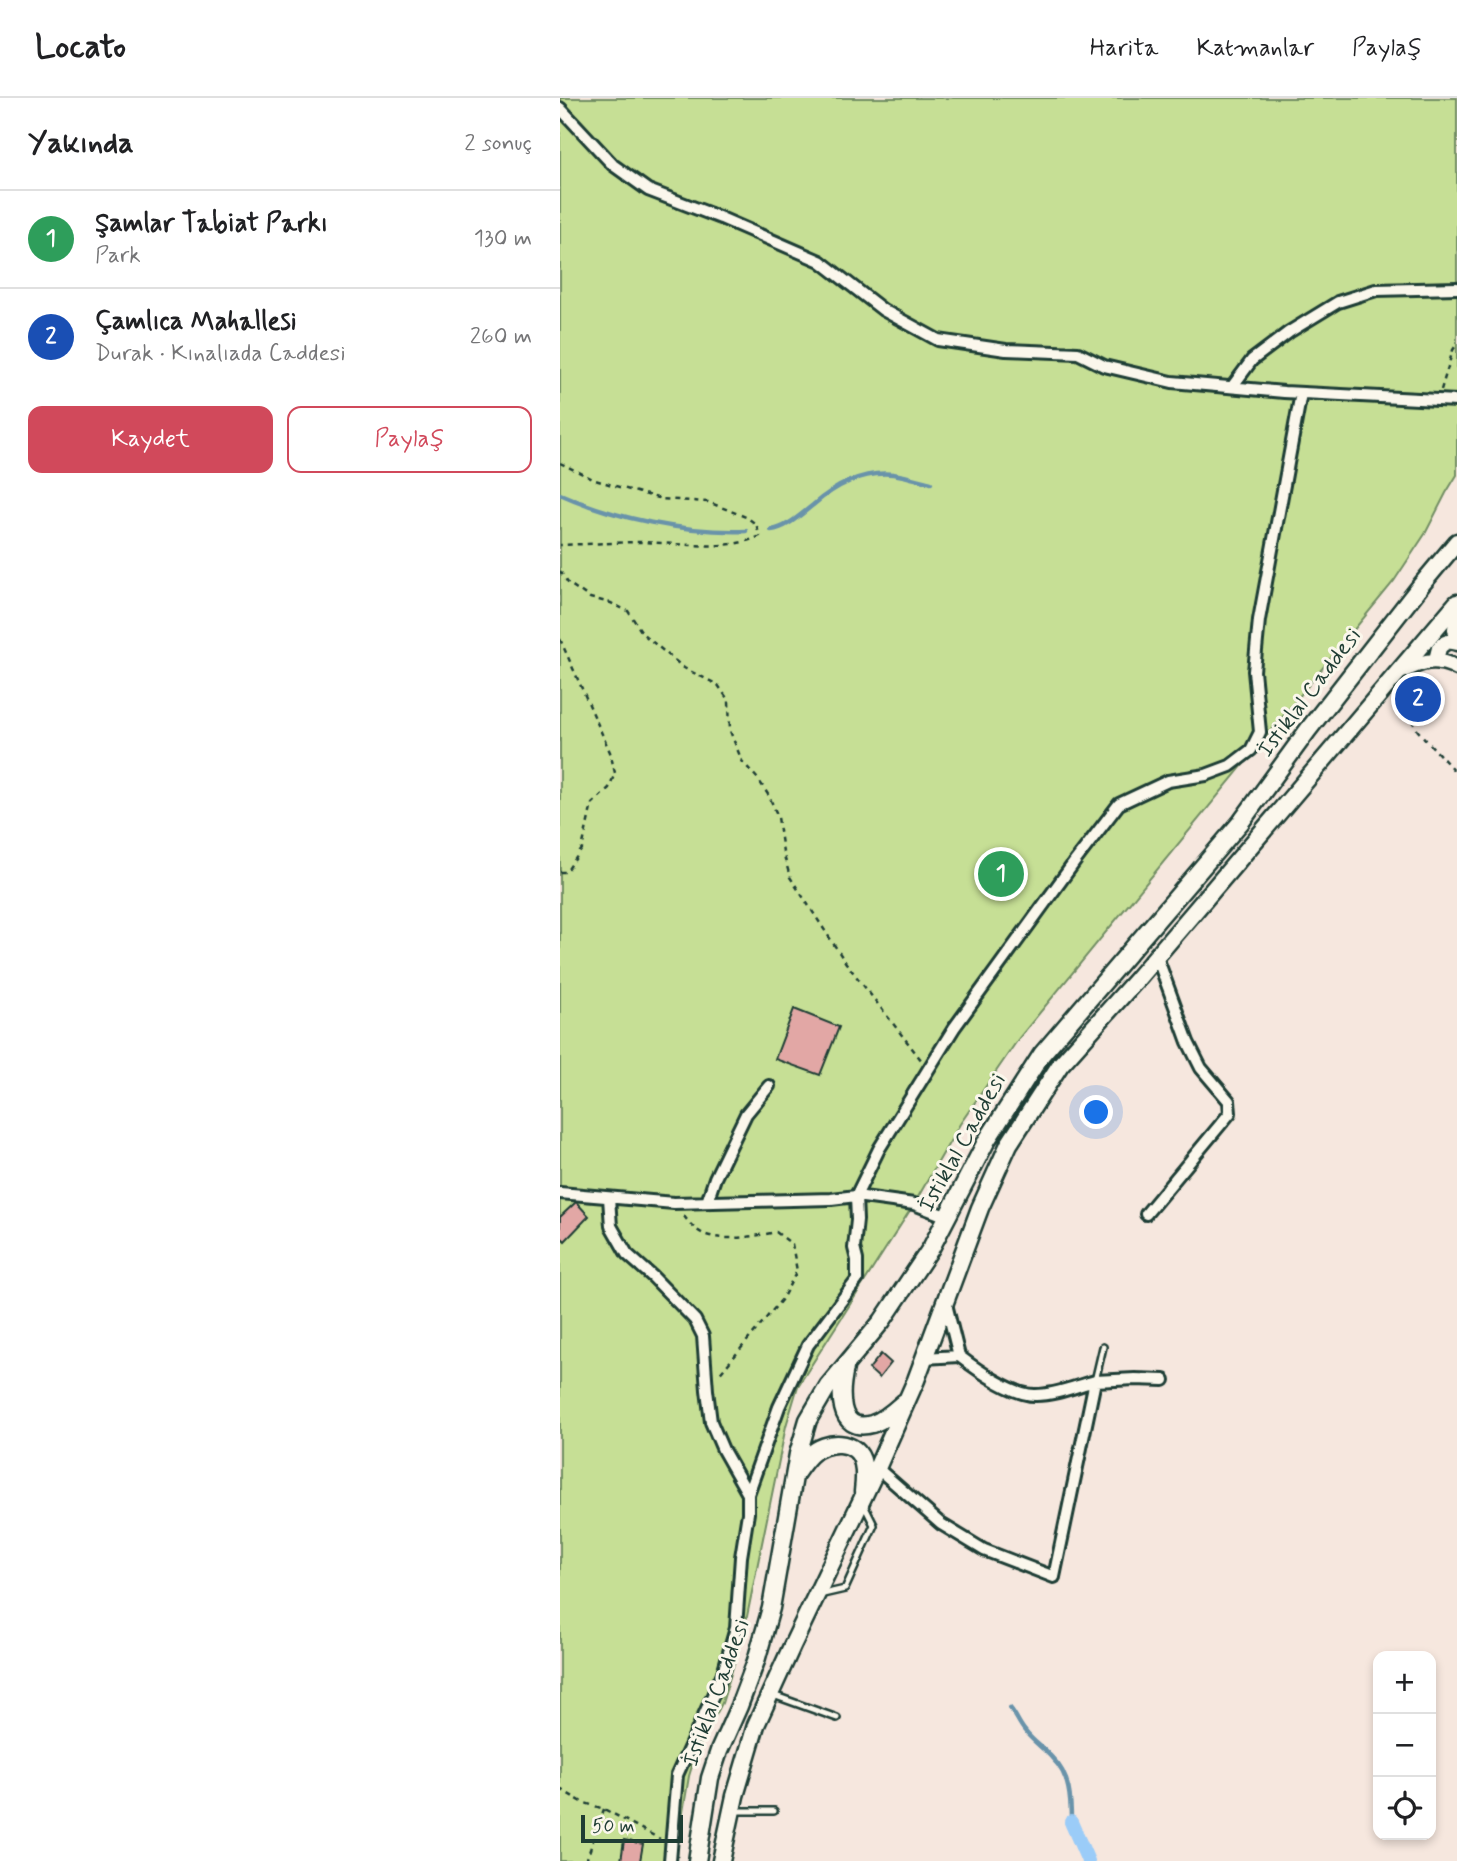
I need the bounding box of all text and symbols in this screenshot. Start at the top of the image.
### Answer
text: Locato [35,26,126,70]
text: Harita [1090,33,1158,64]
text: Katmanlar [1196,33,1314,64]
text: Paylaş [1352,33,1422,64]
text: Yakında [28,124,134,163]
text: 2 sonuç [464,129,532,159]
text: Şamlar Tabiat Parkı [95,207,328,241]
text: 1 [46,224,56,254]
text: 130 m [474,224,532,254]
text: Park [95,241,141,271]
text: Çamlıca Mahallesi [95,305,297,339]
text: 2 [45,322,57,352]
text: 260 m [470,322,532,352]
text: Durak · Kınalıada Caddesi [95,339,346,369]
button: Kaydet [28,406,273,473]
button: Paylaş [287,406,532,473]
street label: İstiklal Caddesi [1251,622,1369,764]
pin: 2 [1395,673,1441,725]
pin: 1 [978,848,1024,900]
street label: İstiklal Caddesi [912,1068,1014,1218]
your location [1079,1095,1113,1129]
street label: İstiklal Caddesi [676,1615,758,1771]
map controls [1373,1651,1436,1840]
button: + [1373,1651,1436,1714]
button: − [1373,1714,1436,1777]
button: locate [1373,1777,1436,1840]
scale bar [581,1812,682,1844]
text: 50 m [592,1814,635,1839]

